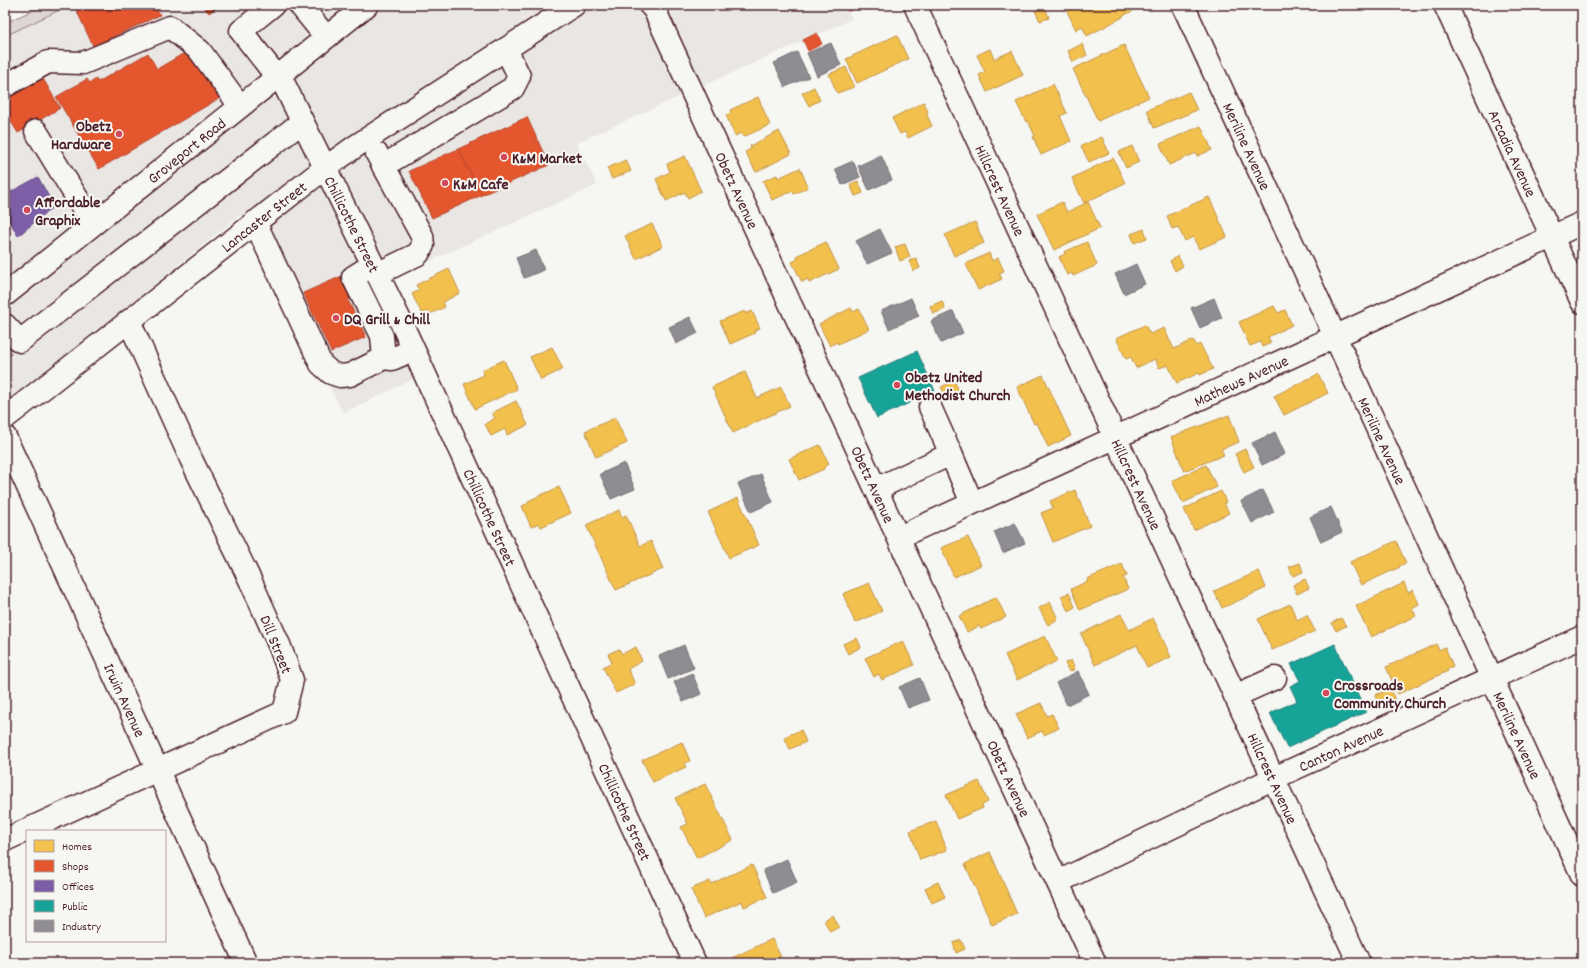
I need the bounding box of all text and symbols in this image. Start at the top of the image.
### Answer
street label: Meriline Avenue [1215,99,1275,194]
street label: Arcadia Avenue [1481,107,1541,202]
street label: Groveport Road [143,113,232,191]
place label: Obetz Hardware [51,116,112,157]
marker: Obetz Hardware [114,129,124,139]
street label: Hillcrest Avenue [967,142,1030,241]
place label: K&M Market [512,148,582,171]
street label: Obetz Avenue [707,149,763,233]
marker: K&M Market [499,152,509,162]
street label: Chillicothe Street [317,173,384,277]
place label: K&M Cafe [453,174,509,197]
street label: Lancaster Street [217,177,313,259]
marker: K&M Cafe [440,178,450,188]
place label: Affordable Graphix [35,192,100,233]
marker: Affordable Graphix [22,205,32,215]
place label: DQ Grill & Chill [344,309,430,332]
marker: DQ Grill & Chill [331,313,341,323]
street label: Mathews Avenue [1191,351,1293,414]
place label: Obetz United Methodist Church [905,367,1010,408]
marker: Obetz United Methodist Church [892,380,902,390]
street label: Meriline Avenue [1350,394,1410,489]
street label: Hillcrest Avenue [1104,436,1166,535]
street label: Obetz Avenue [843,443,899,527]
street label: Chillicothe Street [456,466,521,571]
street label: Dill Street [253,612,297,678]
street label: Irwin Avenue [96,660,150,742]
place label: Crossroads Community Church [1334,675,1446,716]
marker: Crossroads Community Church [1321,688,1331,698]
street label: Meriline Avenue [1485,688,1546,783]
street label: Canton Avenue [1296,720,1388,779]
street label: Hillcrest Avenue [1240,730,1302,829]
street label: Obetz Avenue [979,737,1035,822]
street label: Chillicothe Street [591,760,656,865]
legend [26,830,166,942]
text: Homes [62,839,92,856]
text: Shops [62,859,89,876]
text: Offices [62,879,94,896]
text: Public [62,899,88,916]
text: Industry [62,919,102,936]

